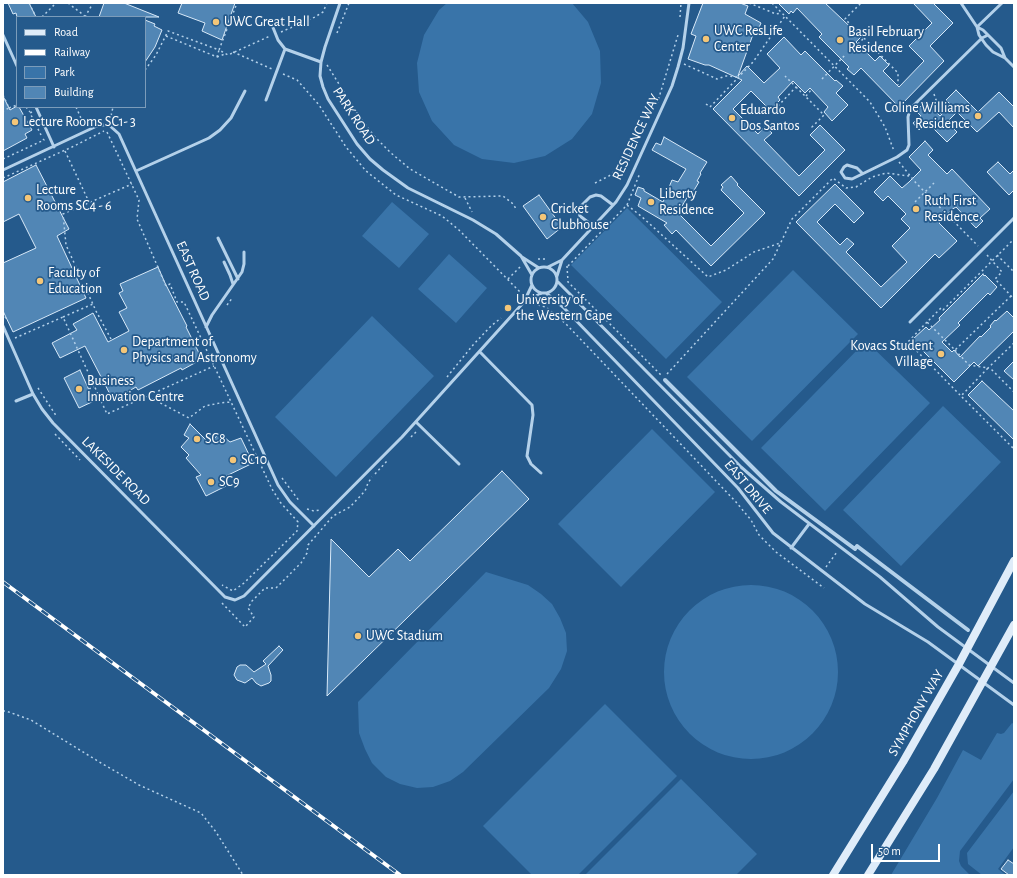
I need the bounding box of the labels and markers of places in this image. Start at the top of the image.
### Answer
place label: UWC Great Hall [224,14,310,30]
marker: UWC Great Hall [211,17,221,27]
place label: UWC ResLife Center [714,23,783,56]
place label: Basil February Residence [848,24,924,56]
marker: UWC ResLife Center [701,34,711,44]
marker: Basil February Residence [835,35,845,45]
place label: Coline Williams Residence [884,100,970,132]
place label: Eduardo Dos Santos [740,102,800,134]
marker: Coline Williams Residence [973,111,983,121]
marker: Eduardo Dos Santos [727,113,737,123]
place label: Lecture Rooms SC1- 3 [23,114,136,130]
marker: Lecture Rooms SC1- 3 [10,117,20,127]
place label: Lecture Rooms SC4 - 6 [36,182,112,214]
place label: Liberty Residence [659,186,714,218]
marker: Lecture Rooms SC4 - 6 [23,193,33,203]
place label: Ruth First Residence [924,193,979,226]
marker: Liberty Residence [646,197,656,207]
place label: Cricket Clubhouse [551,201,609,234]
marker: Ruth First Residence [911,204,921,214]
marker: Cricket Clubhouse [538,212,548,222]
place label: Faculty of Education [48,265,102,298]
marker: Faculty of Education [35,276,45,286]
place label: University of the Western Cape [516,292,612,324]
marker: University of the Western Cape [503,303,513,313]
place label: Department of Physics and Astronomy [132,334,257,366]
place label: Kovacs Student Village [850,338,933,370]
marker: Department of Physics and Astronomy [119,345,129,355]
marker: Kovacs Student Village [936,349,946,359]
place label: Business Innovation Centre [87,373,184,406]
marker: Business Innovation Centre [74,384,84,394]
place label: SC8 [205,431,226,447]
marker: SC8 [192,434,202,444]
place label: SC10 [241,452,267,468]
marker: SC10 [228,455,238,465]
place label: SC9 [219,474,239,490]
marker: SC9 [206,477,216,487]
place label: UWC Stadium [366,628,443,644]
marker: UWC Stadium [353,631,363,641]

